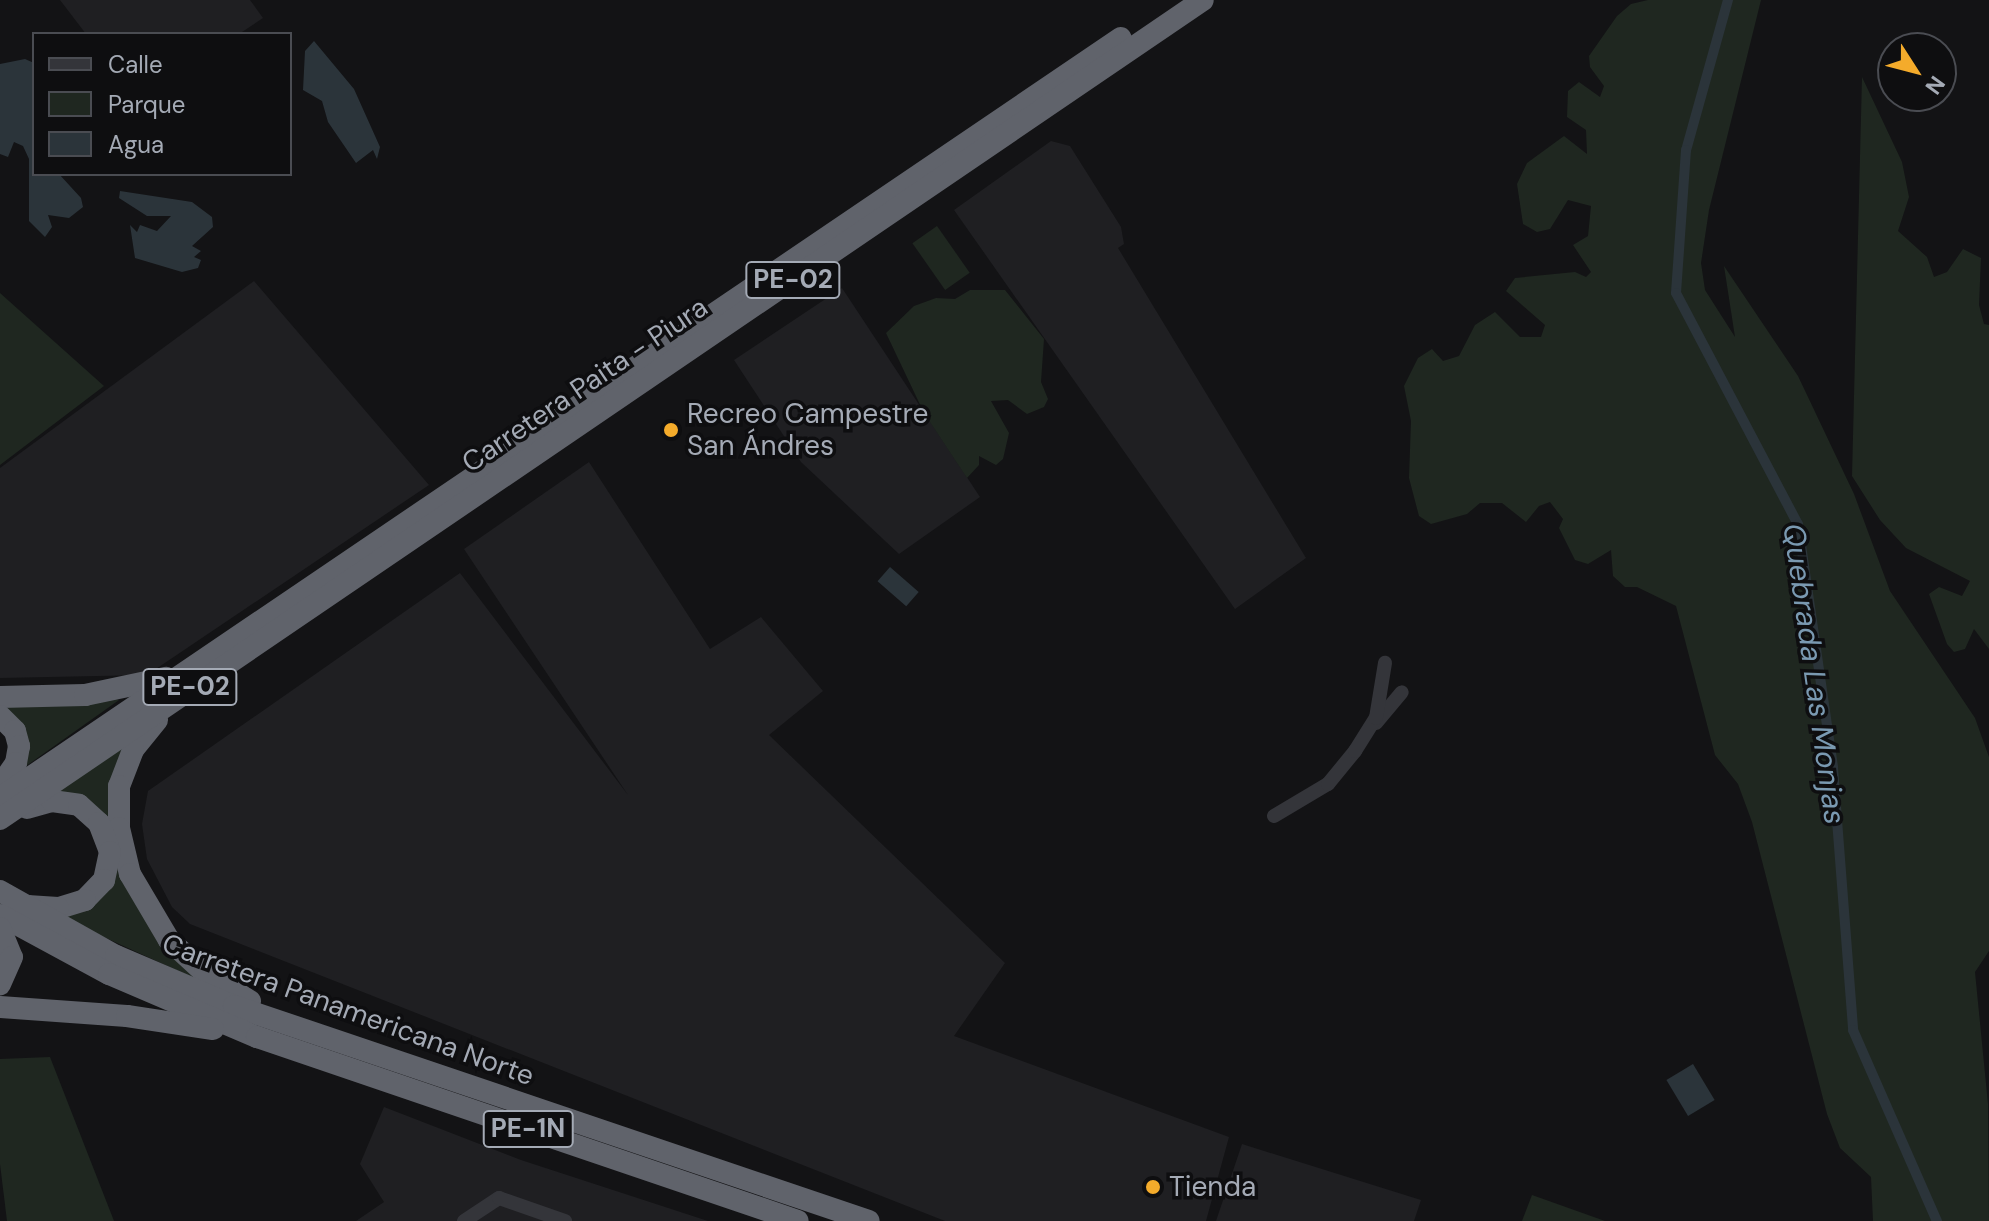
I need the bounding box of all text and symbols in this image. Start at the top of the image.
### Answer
legend [32,32,292,176]
north arrow [1877,32,1957,112]
text: Calle [108,49,163,80]
text: N [1919,70,1952,100]
text: Parque [108,89,185,120]
text: Agua [108,129,164,160]
road number: PE-02 [745,258,841,302]
street label: Carretera Paita - Piura [456,290,714,480]
place label: Recreo Campestre San Ándres [687,397,928,463]
marker: Recreo Campestre San Ándres [662,421,680,439]
water label: Quebrada Las Monjas [1775,521,1853,827]
road number: PE-02 [142,665,238,709]
street label: Carretera Panamericana Norte [157,927,539,1093]
road number: PE-1N [482,1107,574,1151]
place label: Tienda [1169,1170,1256,1204]
marker: Tienda [1144,1178,1162,1196]

